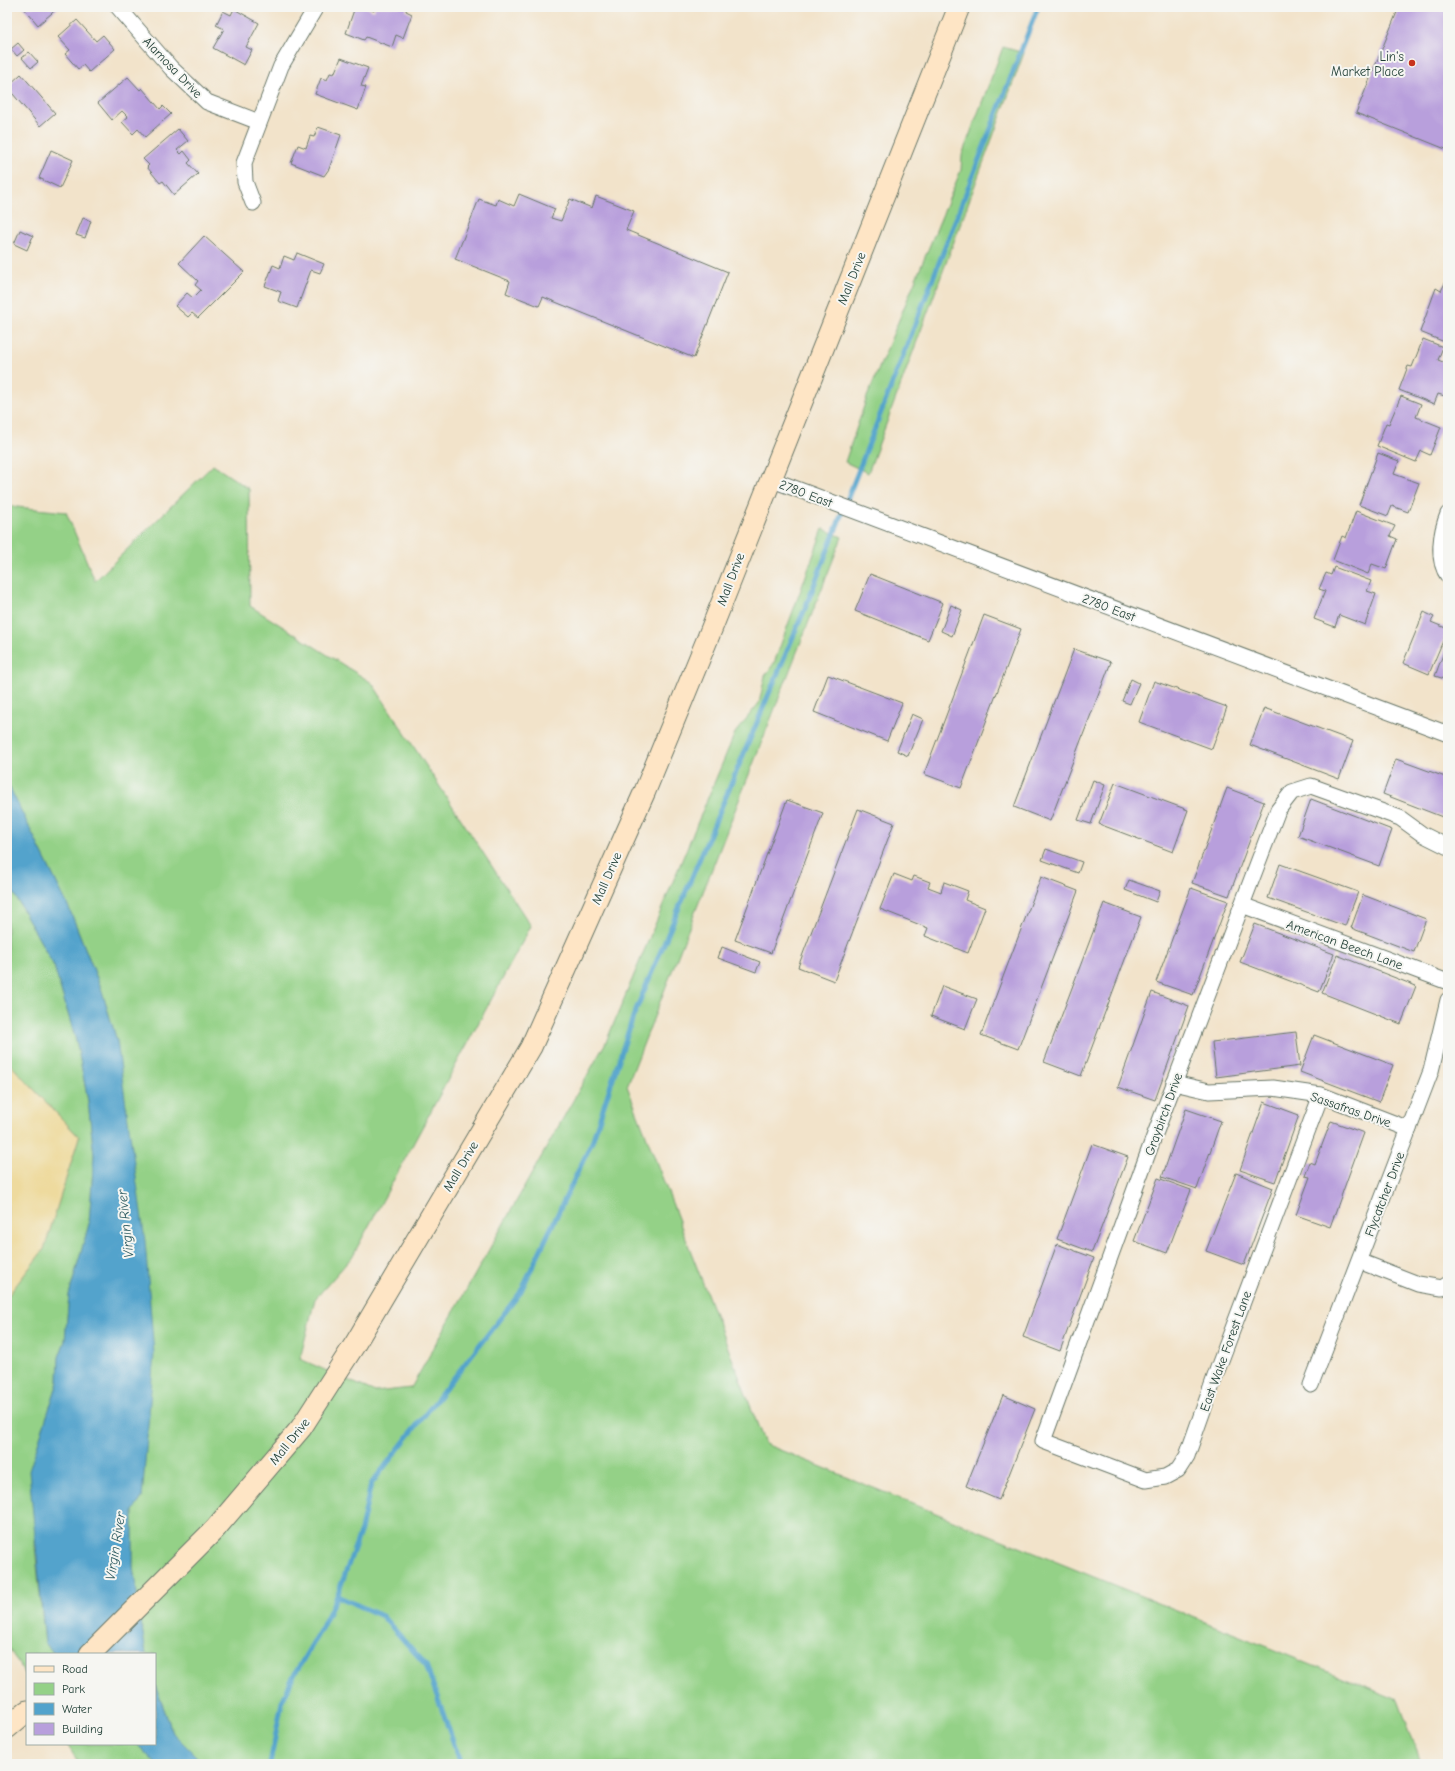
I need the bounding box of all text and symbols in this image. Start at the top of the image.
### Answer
street label: Alamosa Drive [140,34,206,101]
place label: Lin's Market Place [1331,49,1404,79]
marker: Lin's Market Place [1407,58,1417,68]
street label: Mall Drive [834,249,869,307]
street label: 2780 East [777,477,836,511]
street label: Mall Drive [713,550,748,608]
street label: 2780 East [1080,591,1139,625]
street label: Mall Drive [588,849,625,907]
street label: American Beech Lane [1285,916,1406,973]
street label: Graybirch Drive [1142,1070,1186,1158]
street label: Sassafras Drive [1309,1089,1394,1130]
street label: Mall Drive [440,1138,481,1194]
street label: Flycatcher Drive [1361,1149,1408,1239]
water label: Virgin River [113,1187,138,1259]
street label: East Wake Forest Lane [1197,1288,1254,1414]
street label: Mall Drive [266,1415,313,1468]
water label: Virgin River [102,1509,129,1581]
legend [26,1653,156,1745]
text: Road [62,1662,88,1676]
text: Park [62,1682,85,1696]
text: Water [62,1702,92,1716]
text: Building [62,1722,103,1736]

